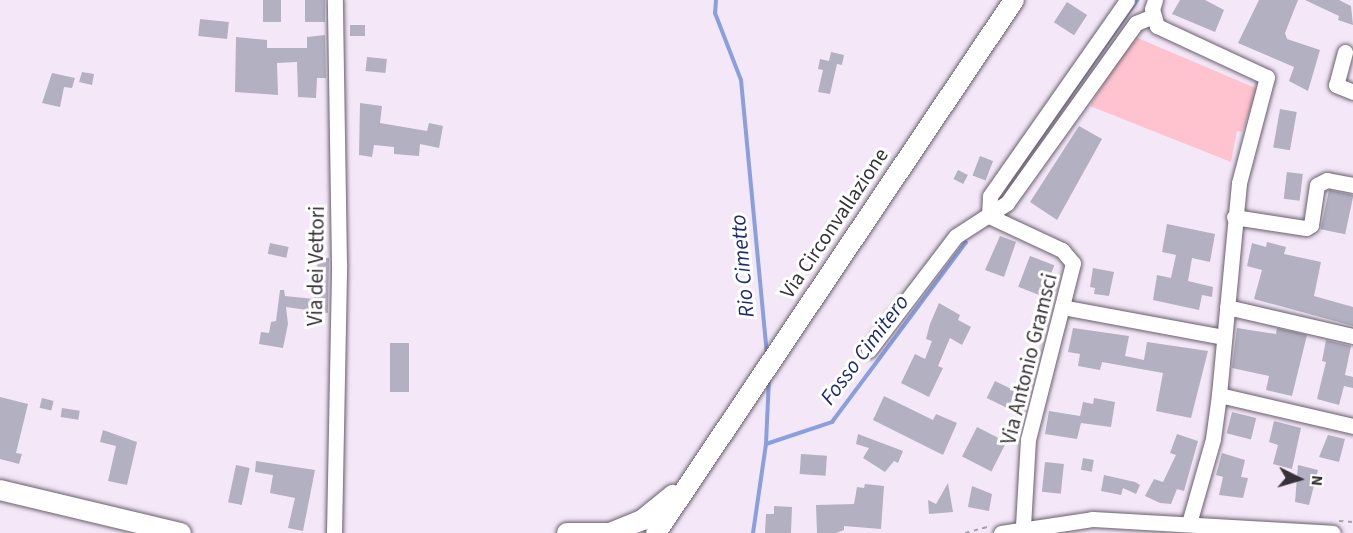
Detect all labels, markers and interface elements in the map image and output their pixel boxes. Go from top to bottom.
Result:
street label: Via Circonvallazione [774,143,894,303]
street label: Via dei Vettori [302,206,330,326]
water label: Rio Cimetto [725,213,761,319]
street label: Via Antonio Gramsci [996,271,1062,447]
water label: Fosso Cimitero [815,290,915,410]
north arrow [1269,449,1329,509]
text: N [1306,474,1328,487]

